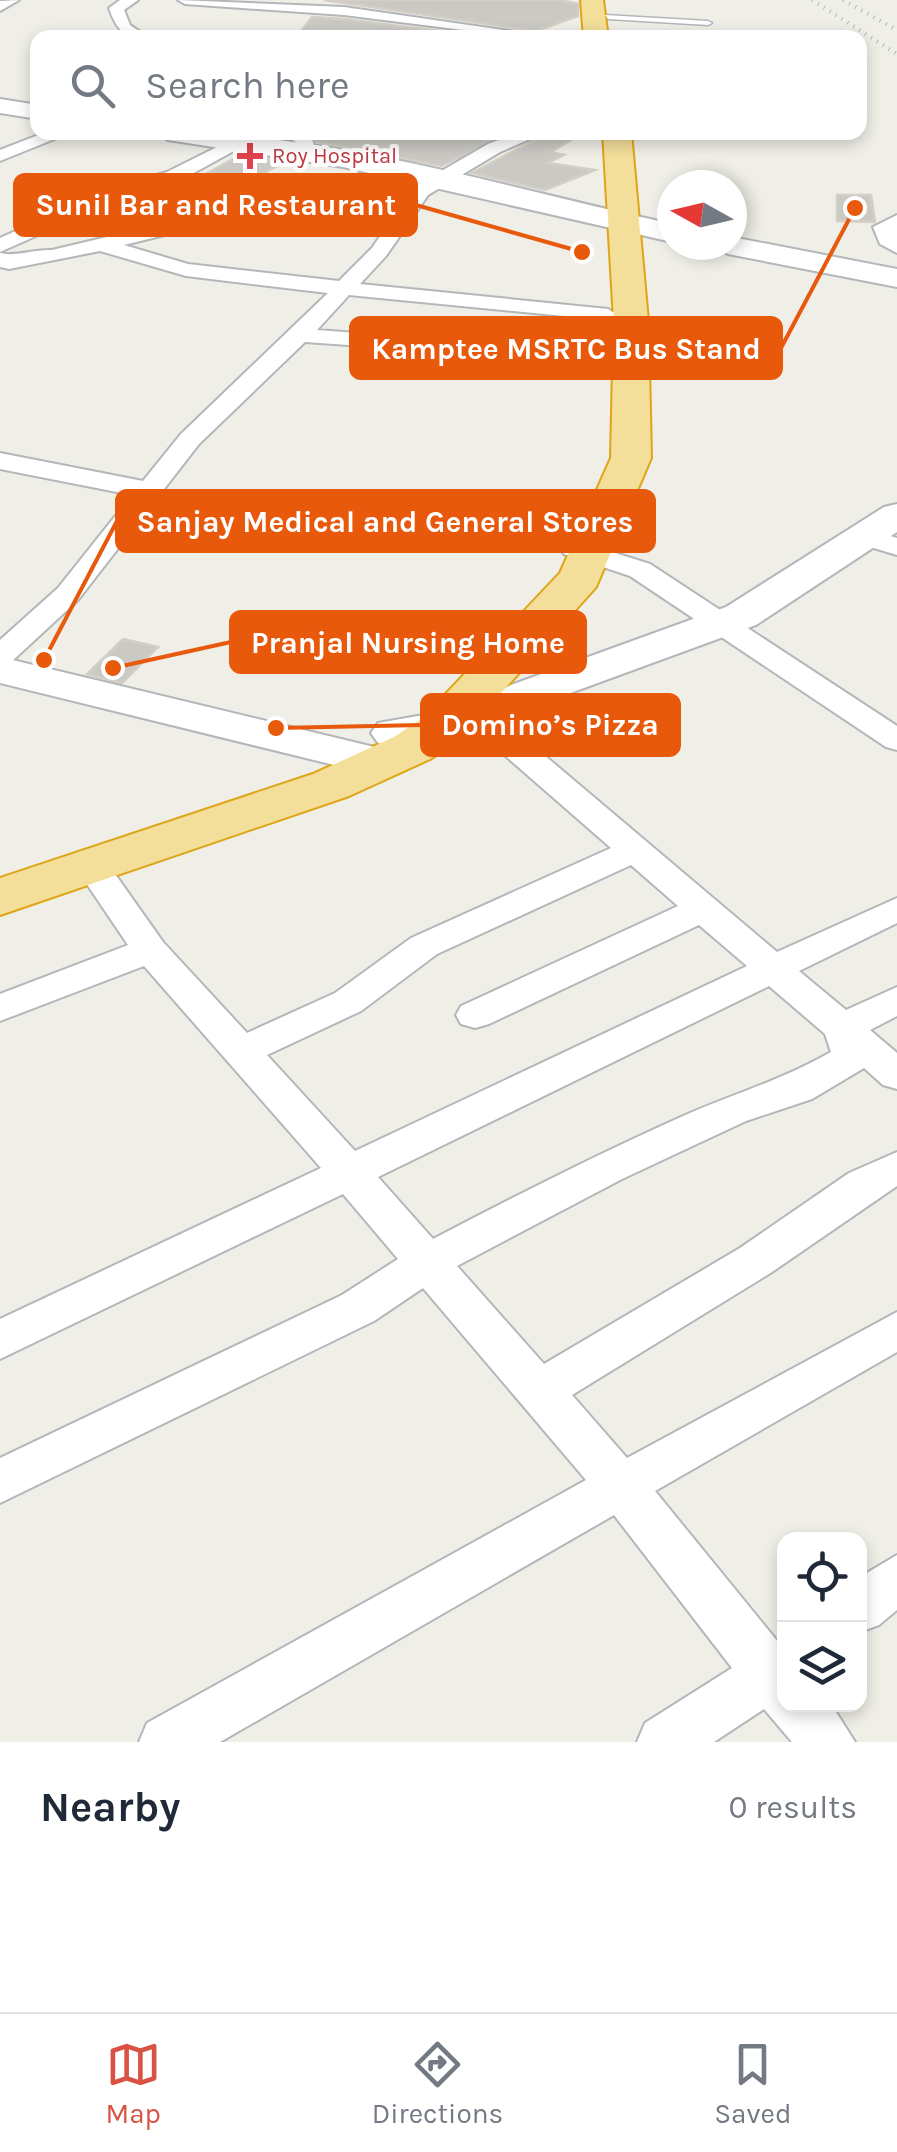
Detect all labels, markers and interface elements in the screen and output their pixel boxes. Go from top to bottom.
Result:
search box [30,30,867,140]
icon: search [65,58,120,113]
text: Search here [145,63,349,108]
marker: Roy Hospital [237,143,263,169]
place label: Roy Hospital [272,143,397,169]
north arrow [657,170,747,260]
callout: Sunil Bar and Restaurant [15,175,416,235]
text: Sunil Bar and Restaurant [36,187,397,223]
callout: Kamptee MSRTC Bus Stand [351,318,781,378]
text: Kamptee MSRTC Bus Stand [371,331,761,367]
callout: Sanjay Medical and General Stores [117,491,654,551]
text: Sanjay Medical and General Stores [137,504,633,540]
callout: Pranjal Nursing Home [231,612,585,672]
text: Pranjal Nursing Home [251,625,565,661]
callout: Domino’s Pizza [422,695,679,755]
text: Domino’s Pizza [441,707,659,743]
map controls [777,1532,867,1712]
button: locate [777,1532,867,1622]
button: layers [777,1622,867,1712]
text: Nearby [40,1782,180,1832]
text: 0 results [728,1789,857,1826]
tab: Map [105,2037,161,2130]
tab: Directions [372,2037,503,2130]
tab: Saved [714,2037,792,2130]

